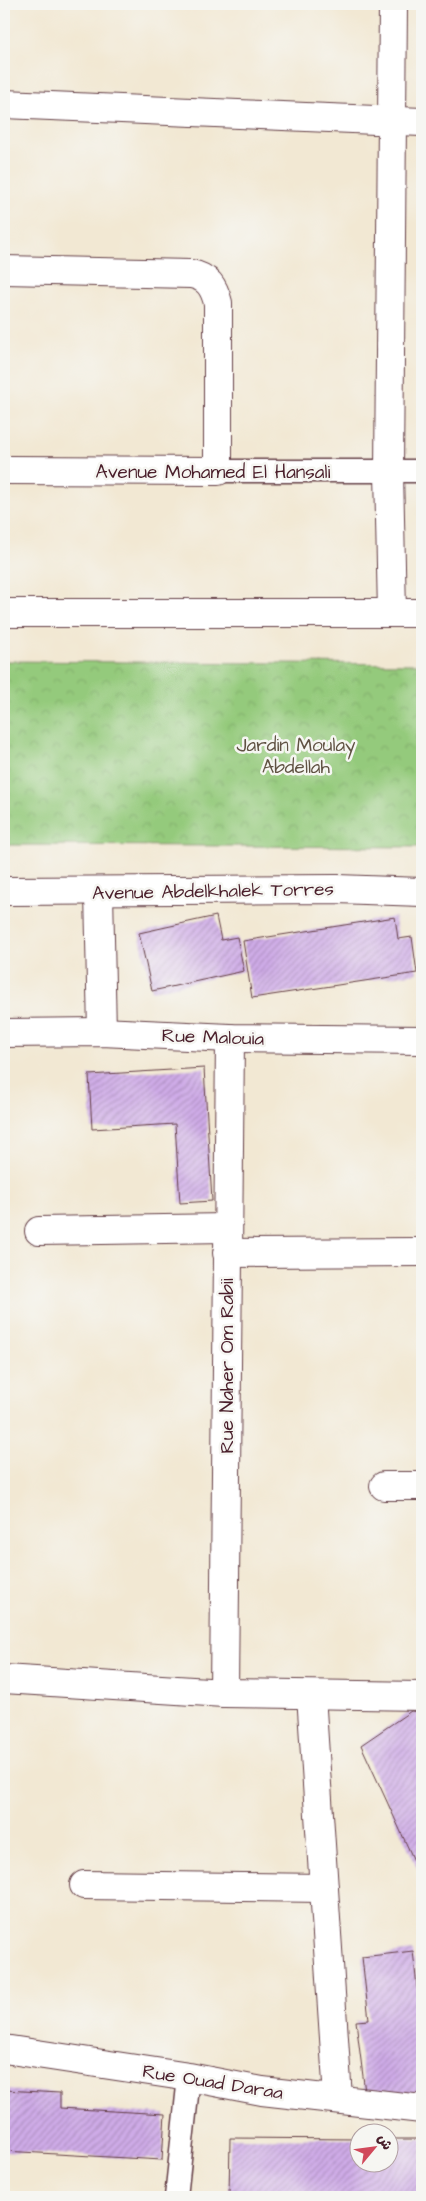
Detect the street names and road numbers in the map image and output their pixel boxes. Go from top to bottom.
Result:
street label: Avenue Mohamed El Hansali [96,459,331,486]
street label: Avenue Abdelkhalek Torres [92,876,334,907]
street label: Rue Malouia [161,1022,265,1053]
street label: Rue Naher Om Rabii [214,1278,241,1454]
street label: Rue Ouad Daraa [140,2058,285,2107]

